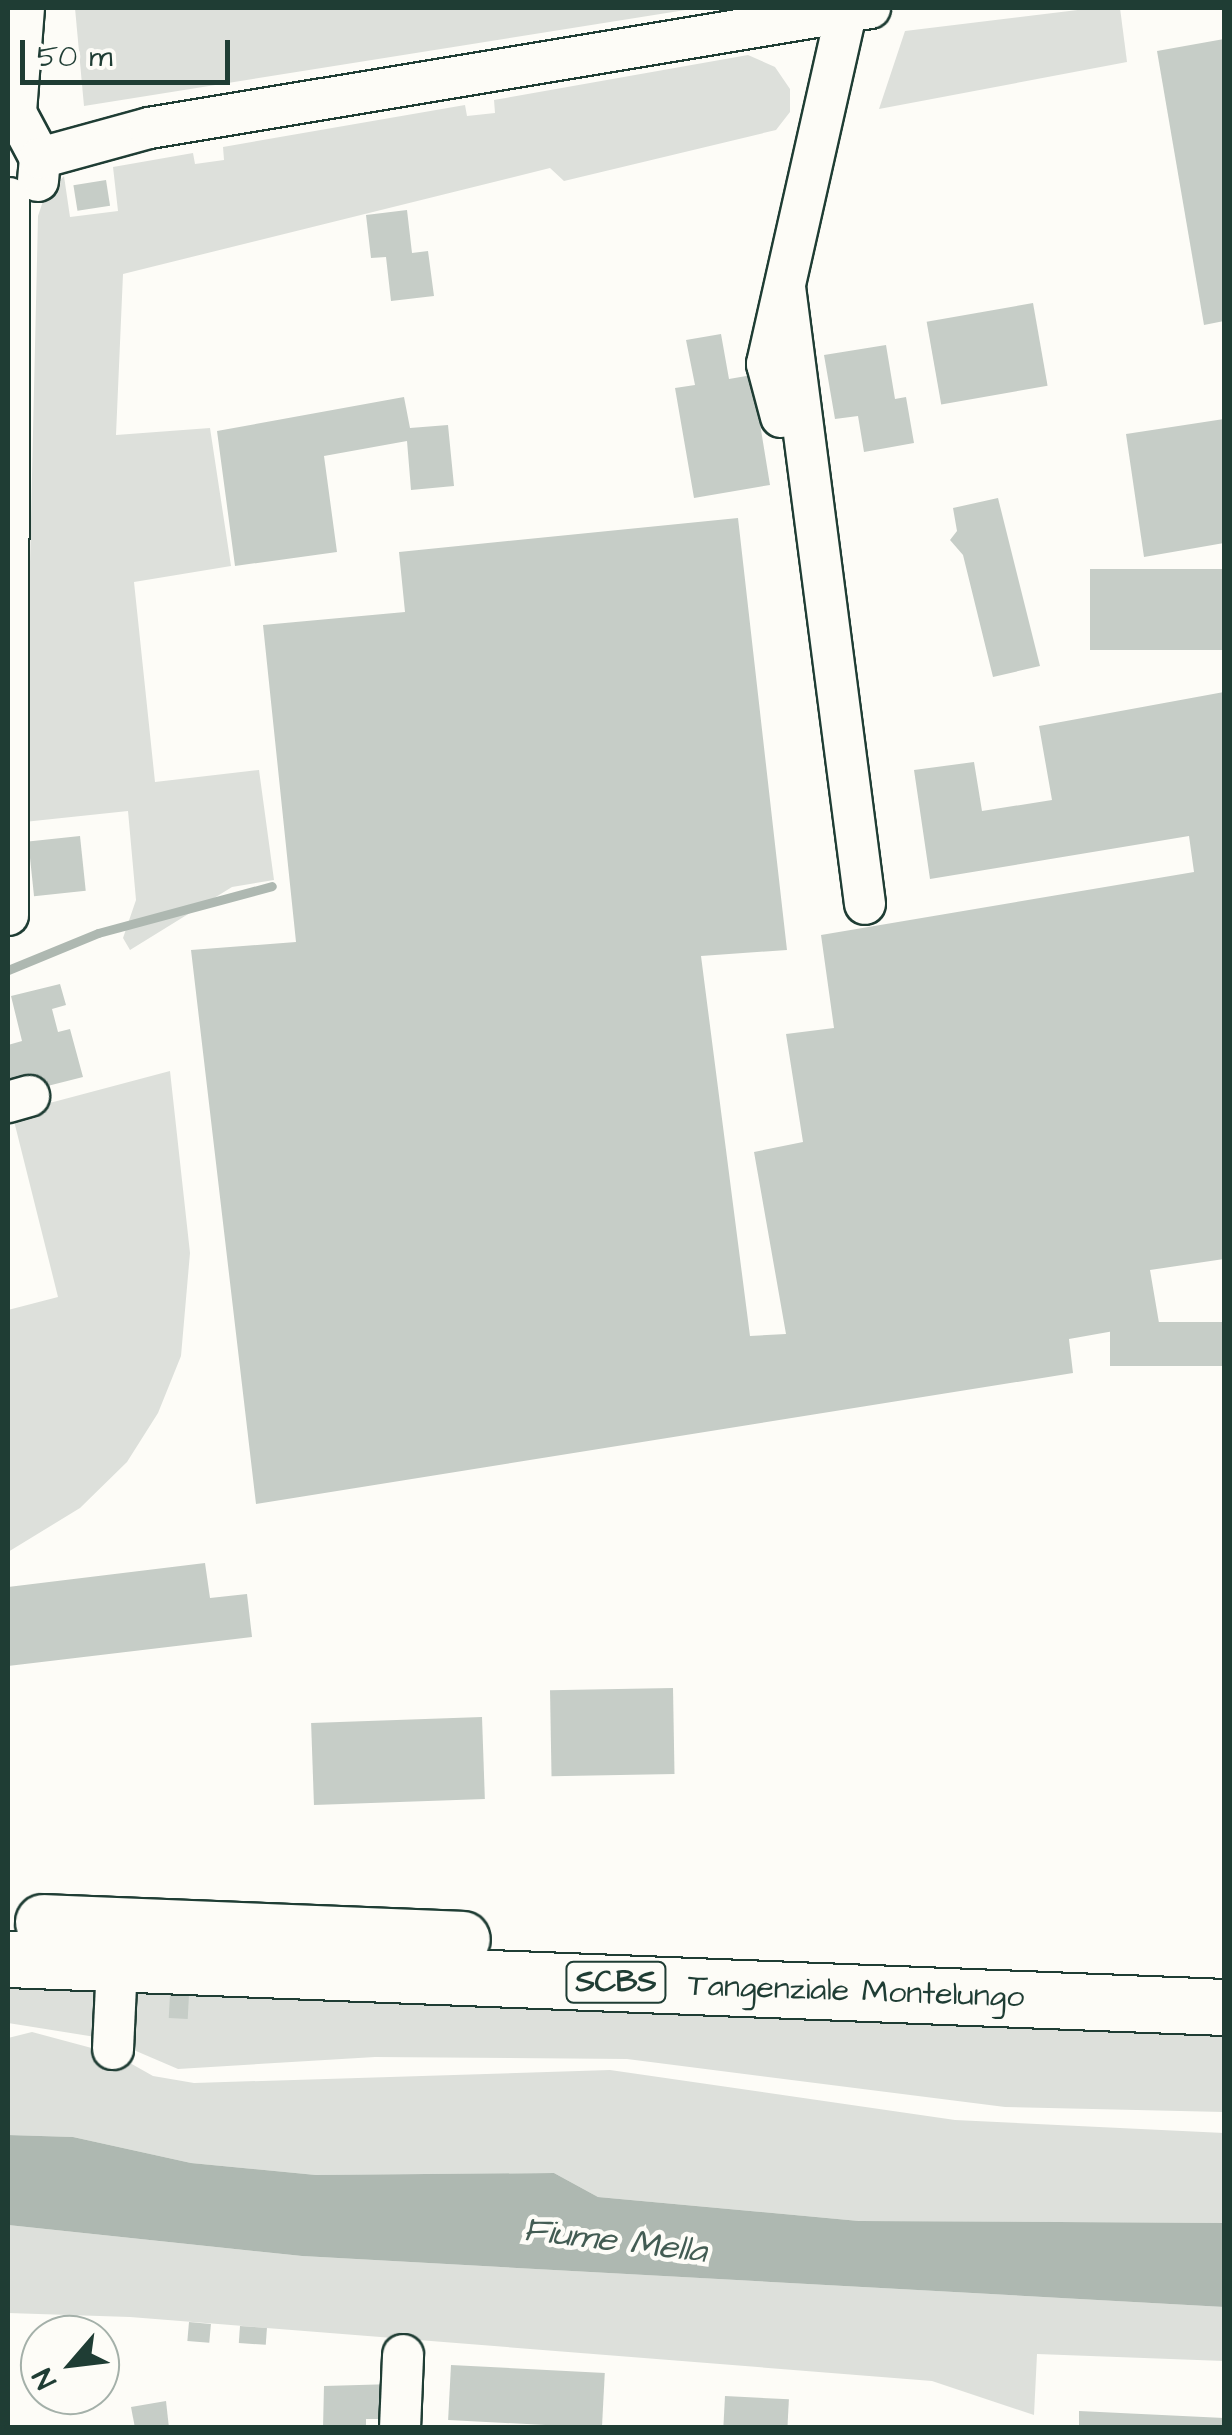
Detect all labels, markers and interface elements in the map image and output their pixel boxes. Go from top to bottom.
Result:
scale bar [25,20,235,82]
text: 50 m [37,36,113,78]
road number: SCBS [564,1957,668,2007]
street label: Tangenziale Montelungo [687,1967,1025,2017]
water label: Fiume Mella [521,2209,709,2273]
north arrow [20,2315,120,2415]
text: N [23,2361,66,2395]

